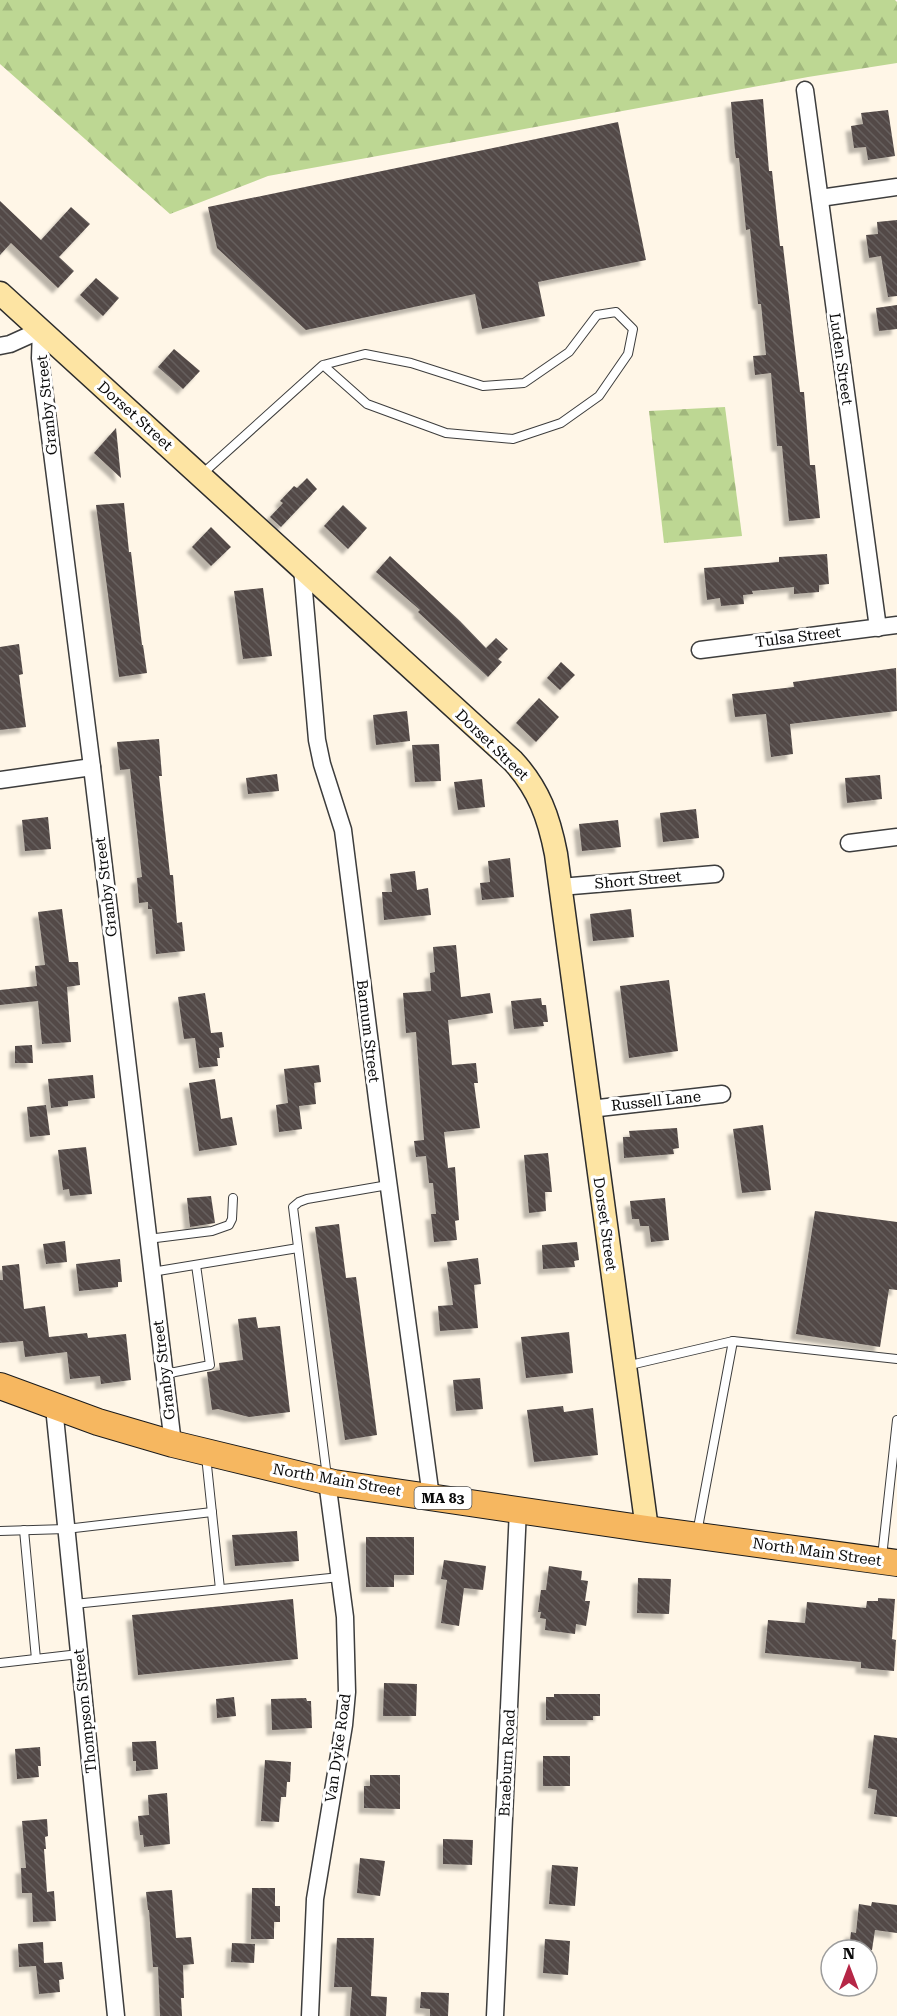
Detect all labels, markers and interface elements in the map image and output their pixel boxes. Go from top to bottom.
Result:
street label: Luden Street [826,312,856,407]
street label: Granby Street [33,354,61,456]
street label: Dorset Street [94,378,177,455]
street label: Tulsa Street [754,623,842,651]
street label: Dorset Street [452,706,533,785]
street label: Granby Street [91,836,121,938]
street label: Short Street [594,867,683,893]
street label: Barnum Street [353,978,383,1084]
street label: Russell Lane [610,1087,702,1115]
street label: Dorset Street [589,1176,621,1273]
street label: Granby Street [149,1319,179,1421]
street label: North Main Street [271,1460,403,1500]
road number: MA 83 [414,1487,472,1509]
street label: North Main Street [751,1534,883,1570]
street label: Thompson Street [69,1647,100,1774]
street label: Van Dyke Road [321,1692,355,1804]
street label: Braeburn Road [495,1708,519,1817]
north arrow [819,1938,879,1998]
text: N [843,1944,855,1963]

